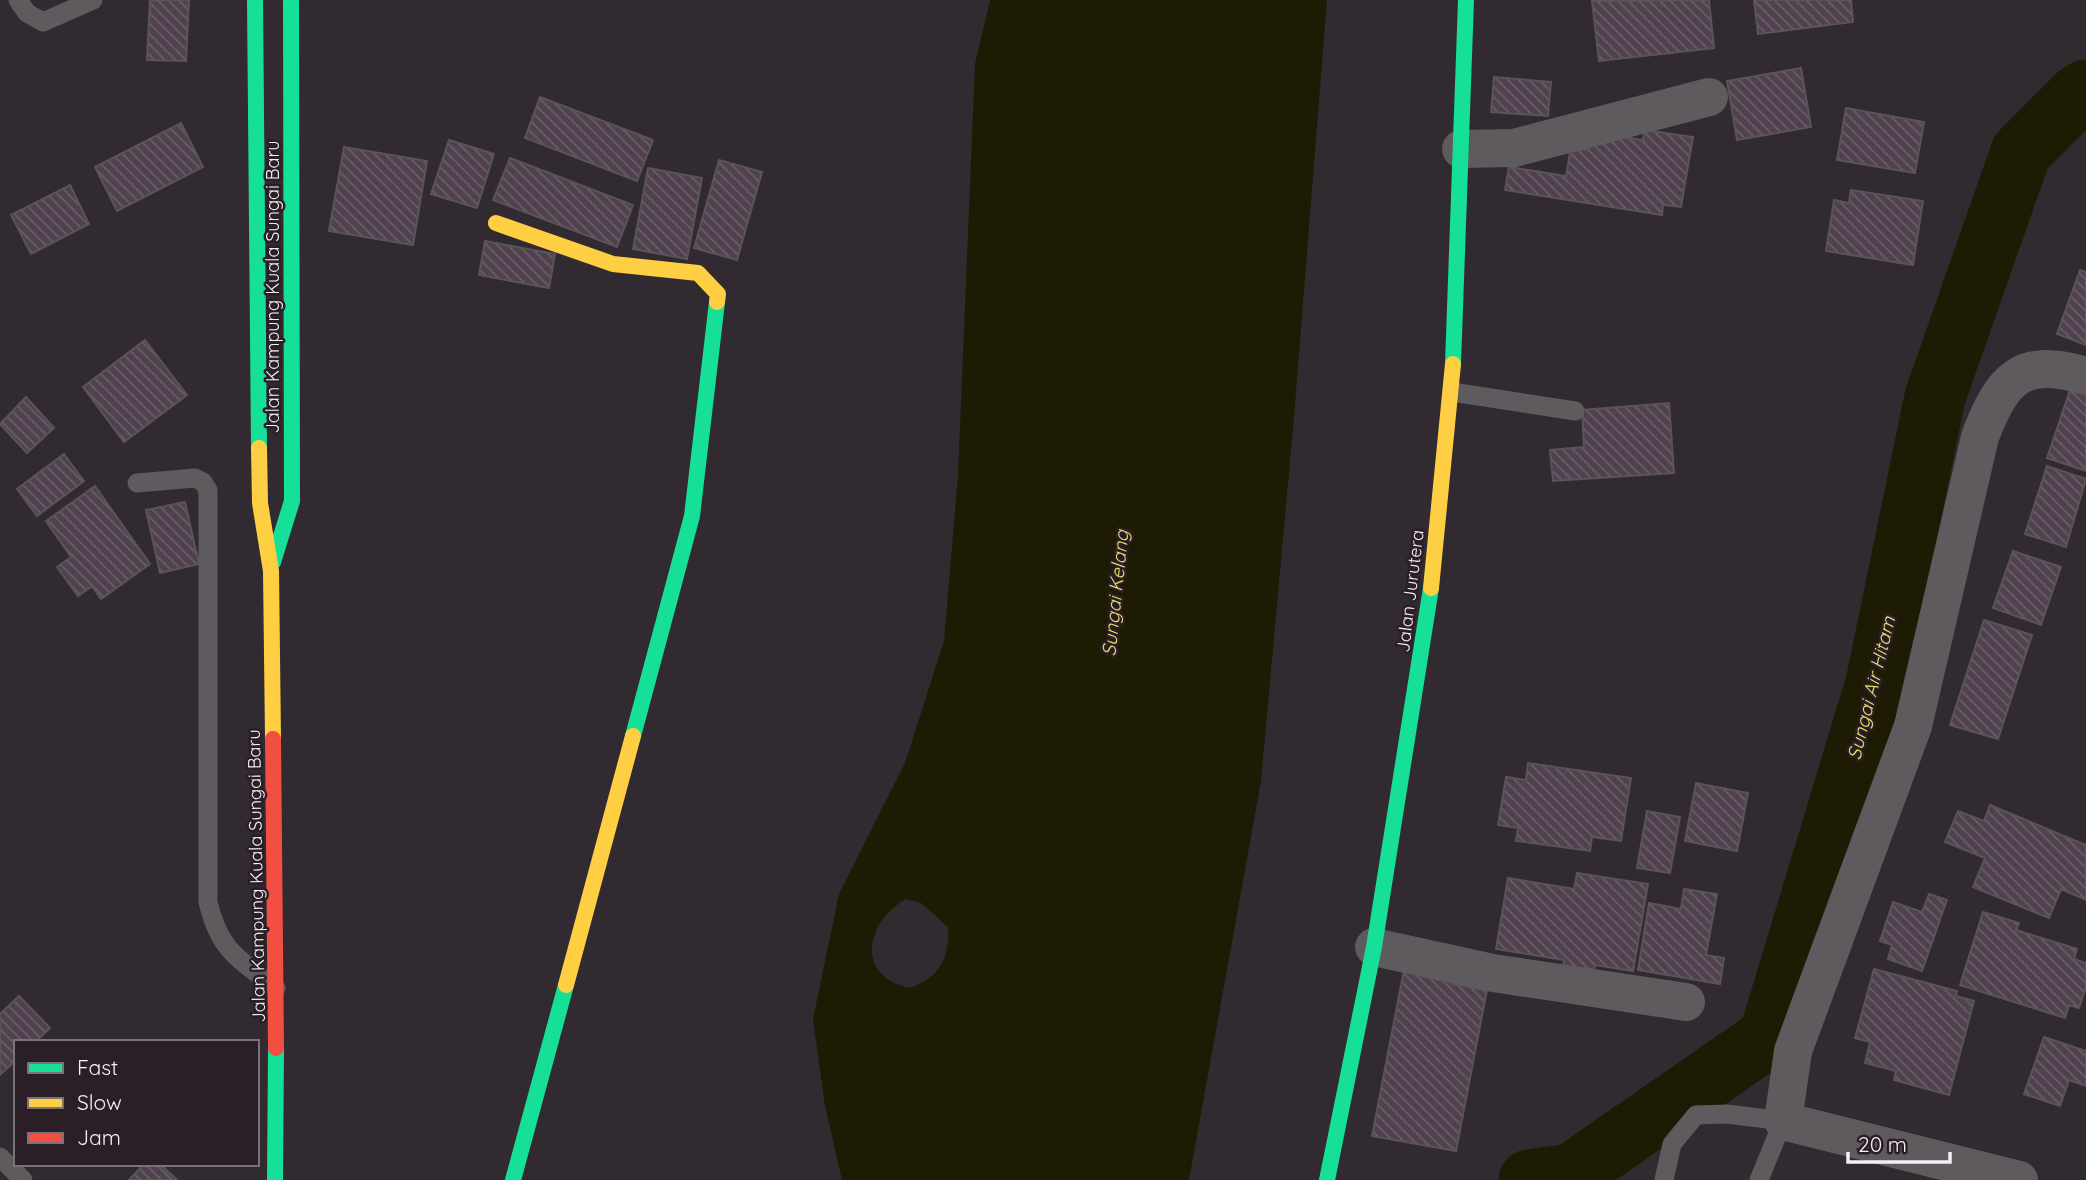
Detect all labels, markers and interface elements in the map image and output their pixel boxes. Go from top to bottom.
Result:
street label: Jalan Kampung Kuala Sungai Baru [261,140,284,434]
water label: Sungai Kelang [1096,528,1134,657]
street label: Jalan Jurutera [1391,529,1429,653]
water label: Sungai Air Hitam [1842,613,1901,762]
street label: Jalan Kampung Kuala Sungai Baru [242,729,270,1023]
legend [14,1040,259,1166]
text: Fast [77,1054,118,1080]
text: Slow [77,1089,122,1115]
scale bar [1848,1120,1950,1164]
text: Jam [77,1124,121,1150]
text: 20 m [1858,1131,1907,1157]

